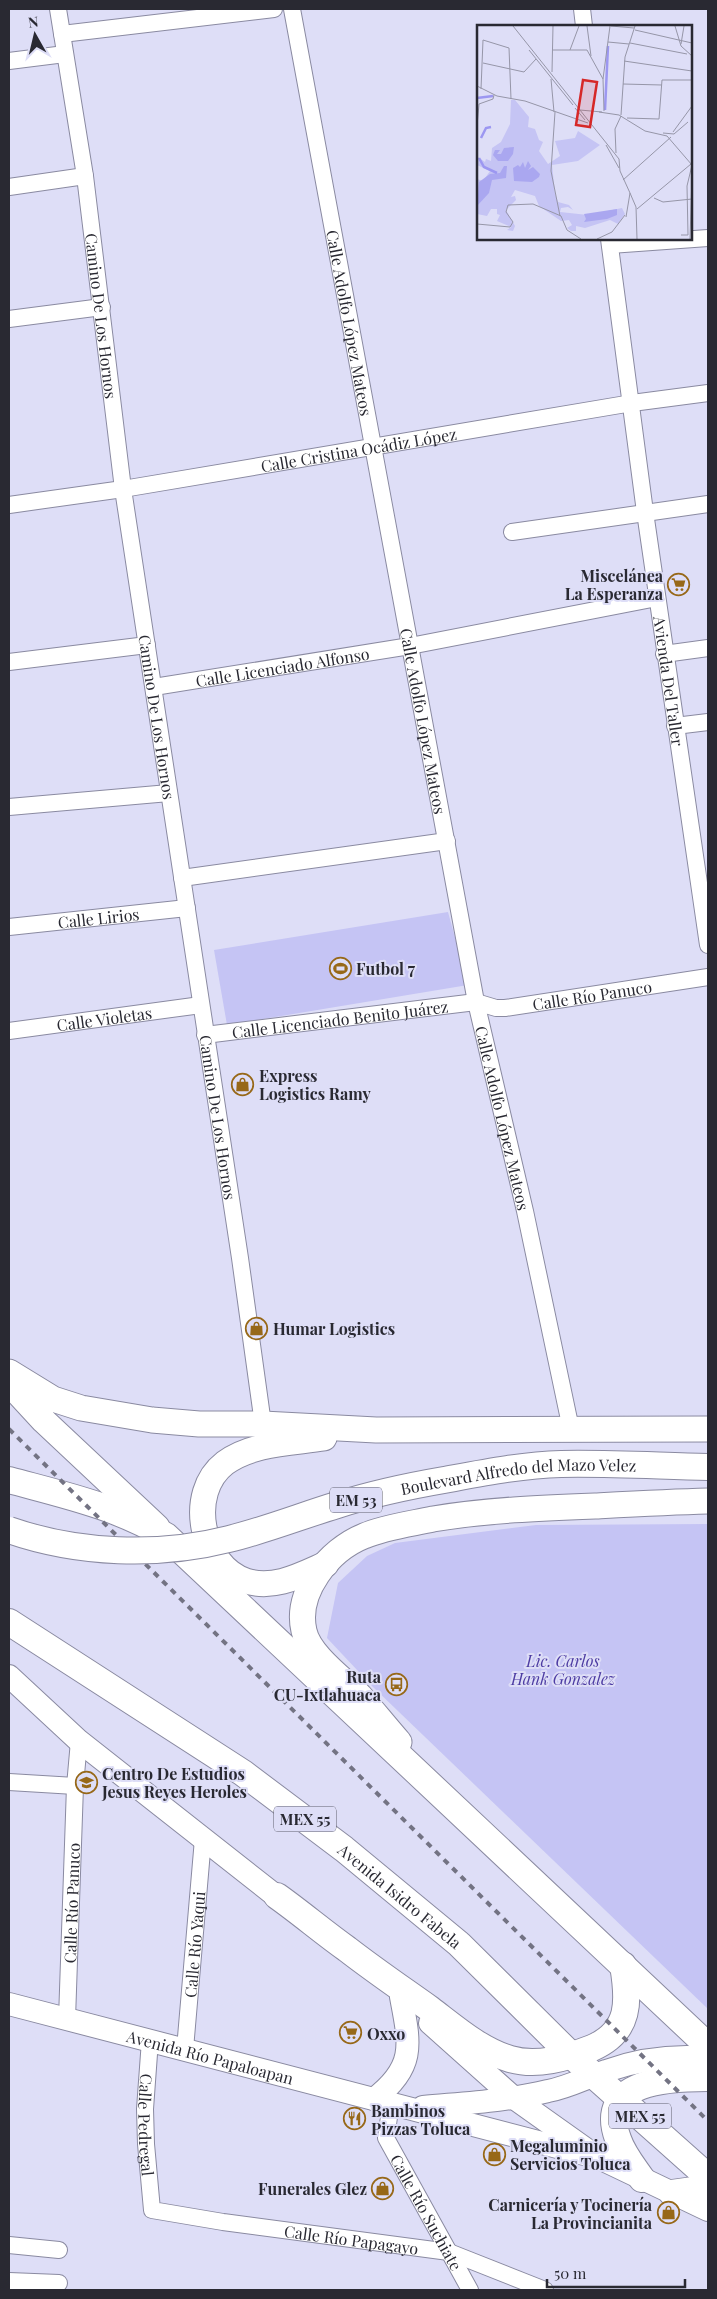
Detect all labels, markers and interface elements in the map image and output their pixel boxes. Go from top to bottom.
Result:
north arrow [10,10,60,60]
text: N [27,12,39,32]
inset map [477,25,692,240]
street label: Calle Adolfo López Mateos [323,228,378,417]
street label: Camino De Los Hornos [82,232,122,400]
street label: Calle Cristina Ocádiz López [259,422,458,476]
place label: Miscelánea La Esperanza [565,565,664,604]
supermarket icon: Miscelánea La Esperanza [667,572,691,596]
street label: Avienda Del Taller [650,613,689,747]
street label: Calle Adolfo López Mateos [396,626,451,816]
street label: Camino De Los Hornos [135,633,181,801]
street label: Calle Licenciado Alfonso [194,642,371,691]
street label: Calle Lirios [57,903,140,932]
sports icon: Futbol 7 [328,956,352,980]
place label: Futbol 7 [356,958,416,979]
street label: Calle Río Panuco [531,975,653,1014]
street label: Calle Licenciado Benito Juárez [231,995,450,1042]
street label: Calle Violetas [55,1001,153,1035]
street label: Calle Adolfo López Mateos [471,1024,535,1212]
street label: Camino De Los Hornos [196,1033,241,1201]
place label: Express Logistics Ramy [259,1065,371,1104]
shop icon: Express Logistics Ramy [231,1072,255,1096]
shop icon: Humar Logistics [245,1316,269,1340]
place label: Humar Logistics [273,1318,395,1339]
street label: Boulevard Alfredo del Mazo Velez [398,1453,637,1499]
road number: EM 53 [330,1488,382,1512]
park label: Lic. Carlos Hank Gonzalez [510,1650,616,1689]
place label: Ruta CU-Ixtlahuaca [274,1666,382,1705]
bus stop icon: Ruta CU-Ixtlahuaca [385,1673,409,1697]
place label: Centro De Estudios Jesus Reyes Heroles [101,1763,247,1802]
school or university icon: Centro De Estudios Jesus Reyes Heroles [74,1770,98,1794]
road number: MEX 55 [274,1806,336,1832]
street label: Avenida Isidro Fabela [334,1838,466,1953]
street label: Calle Río Panuco [58,1842,84,1964]
street label: Calle Río Yaqui [179,1890,209,1998]
supermarket icon: Oxxo [339,2021,363,2045]
place label: Oxxo [367,2023,405,2044]
street label: Avenida Río Papaloapan [124,2024,296,2088]
street label: Calle Pedregal [134,2073,159,2177]
place label: Bambinos Pizzas Toluca [371,2100,471,2139]
road number: MEX 55 [609,2104,671,2128]
restaurant icon: Bambinos Pizzas Toluca [343,2107,367,2131]
place label: Megaluminio Servicios Toluca [510,2135,631,2174]
shop icon: Megaluminio Servicios Toluca [482,2142,506,2166]
street label: Calle Río Suchiate [386,2150,467,2274]
shop icon: Funerales Glez [371,2176,395,2200]
place label: Funerales Glez [258,2178,367,2199]
place label: Carnicería y Tocinería La Provincianita [488,2194,653,2233]
shop icon: Carnicería y Tocinería La Provincianita [656,2201,680,2225]
street label: Calle Río Papagayo [283,2220,420,2258]
scale bar [547,2256,684,2288]
text: 50 m [554,2263,587,2283]

